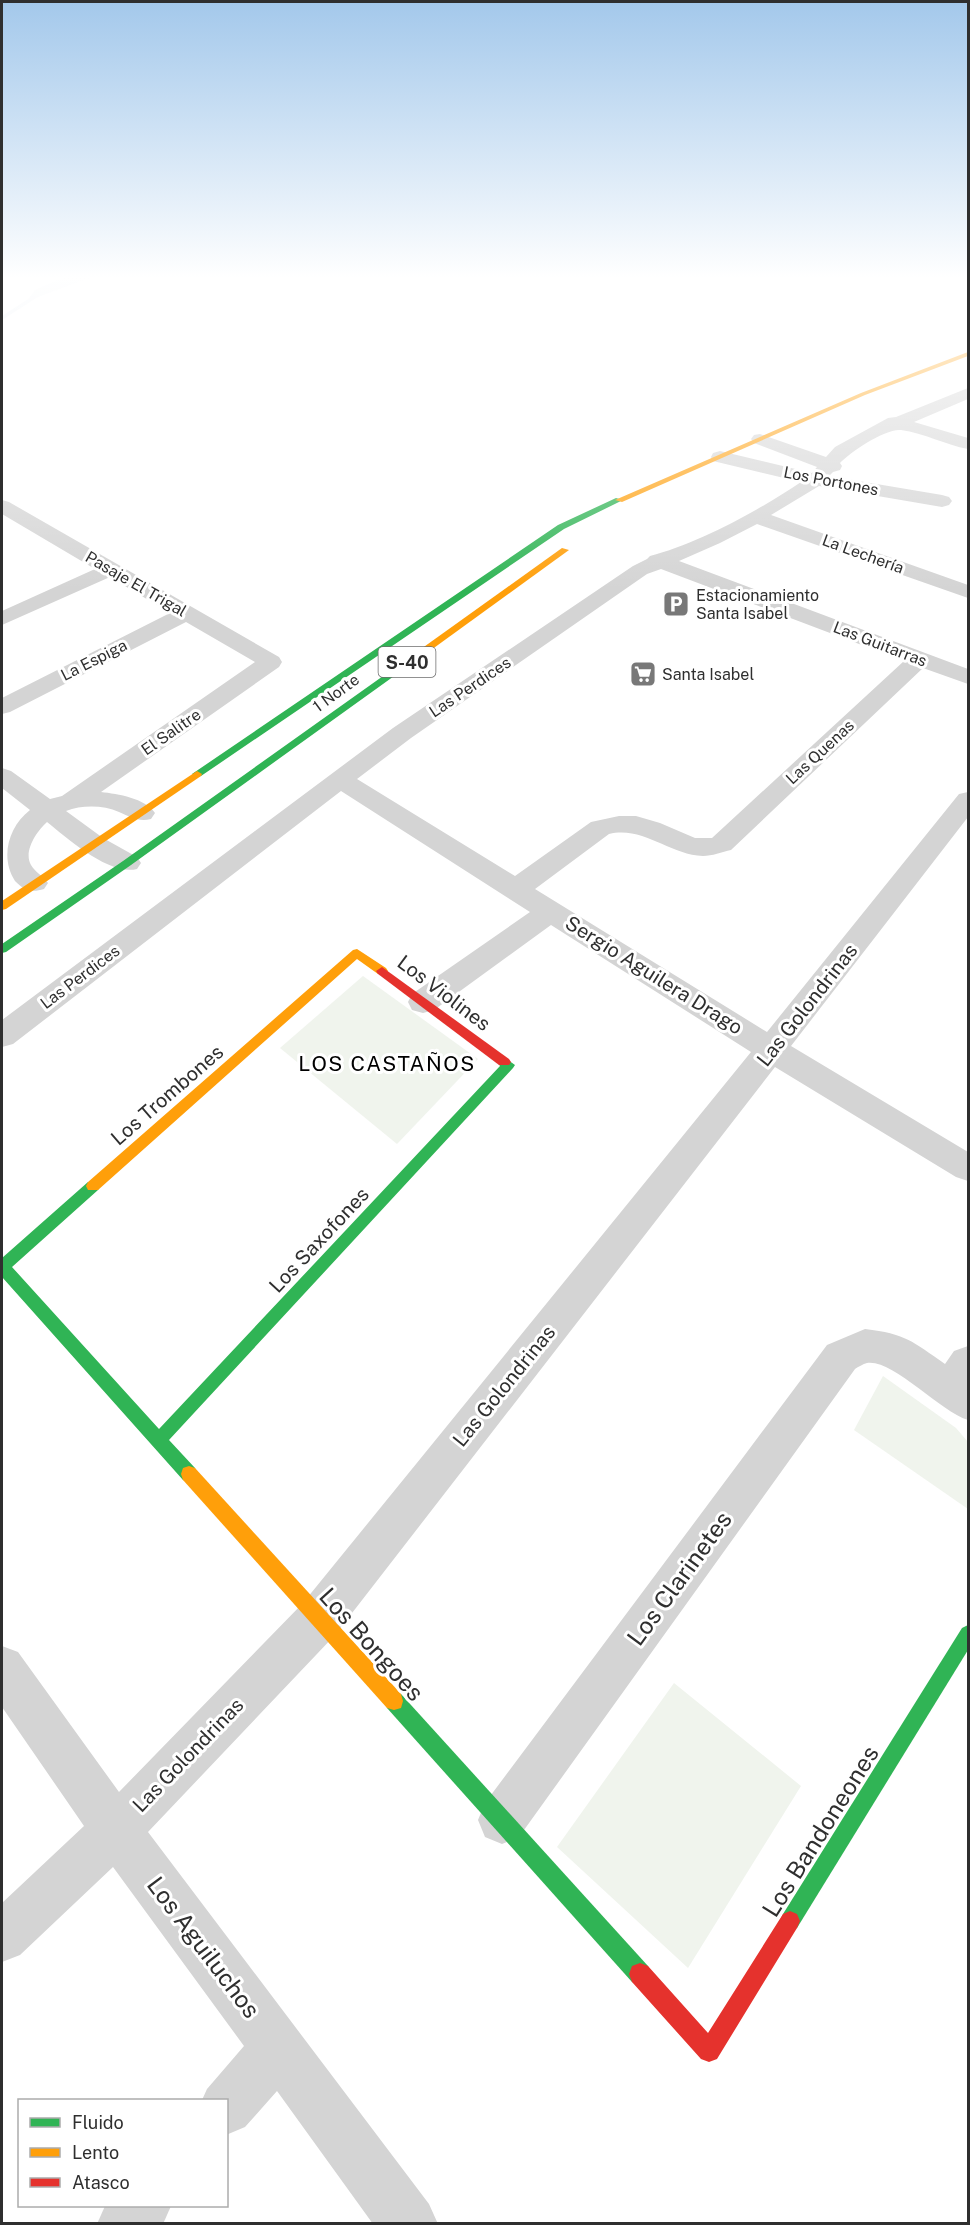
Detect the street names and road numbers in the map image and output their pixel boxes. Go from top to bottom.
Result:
street label: Los Portones [782,462,880,500]
street label: La Lechería [820,530,906,578]
street label: Pasaje El Trigal [82,547,190,621]
street label: Las Guitarras [830,617,930,671]
street label: La Espiga [58,635,130,685]
road number: S-40 [378,647,436,677]
street label: Las Perdices [426,653,514,721]
street label: 1 Norte [309,670,363,716]
street label: El Salitre [138,705,204,759]
street label: Las Quenas [782,716,858,788]
street label: Sergio Aguilera Drago [561,911,747,1039]
street label: Las Golondrinas [752,939,862,1071]
street label: Las Perdices [37,941,123,1013]
street label: Los Violines [393,950,495,1036]
street label: Los Trombones [106,1040,228,1150]
street label: Los Saxofones [264,1182,374,1298]
street label: Las Golondrinas [448,1321,560,1451]
street label: Los Clarinetes [621,1506,737,1650]
street label: Los Bongoes [314,1582,430,1706]
street label: Las Golondrinas [128,1693,248,1817]
street label: Los Bandoneones [756,1740,884,1922]
street label: Los Aguiluchos [142,1871,266,2023]

